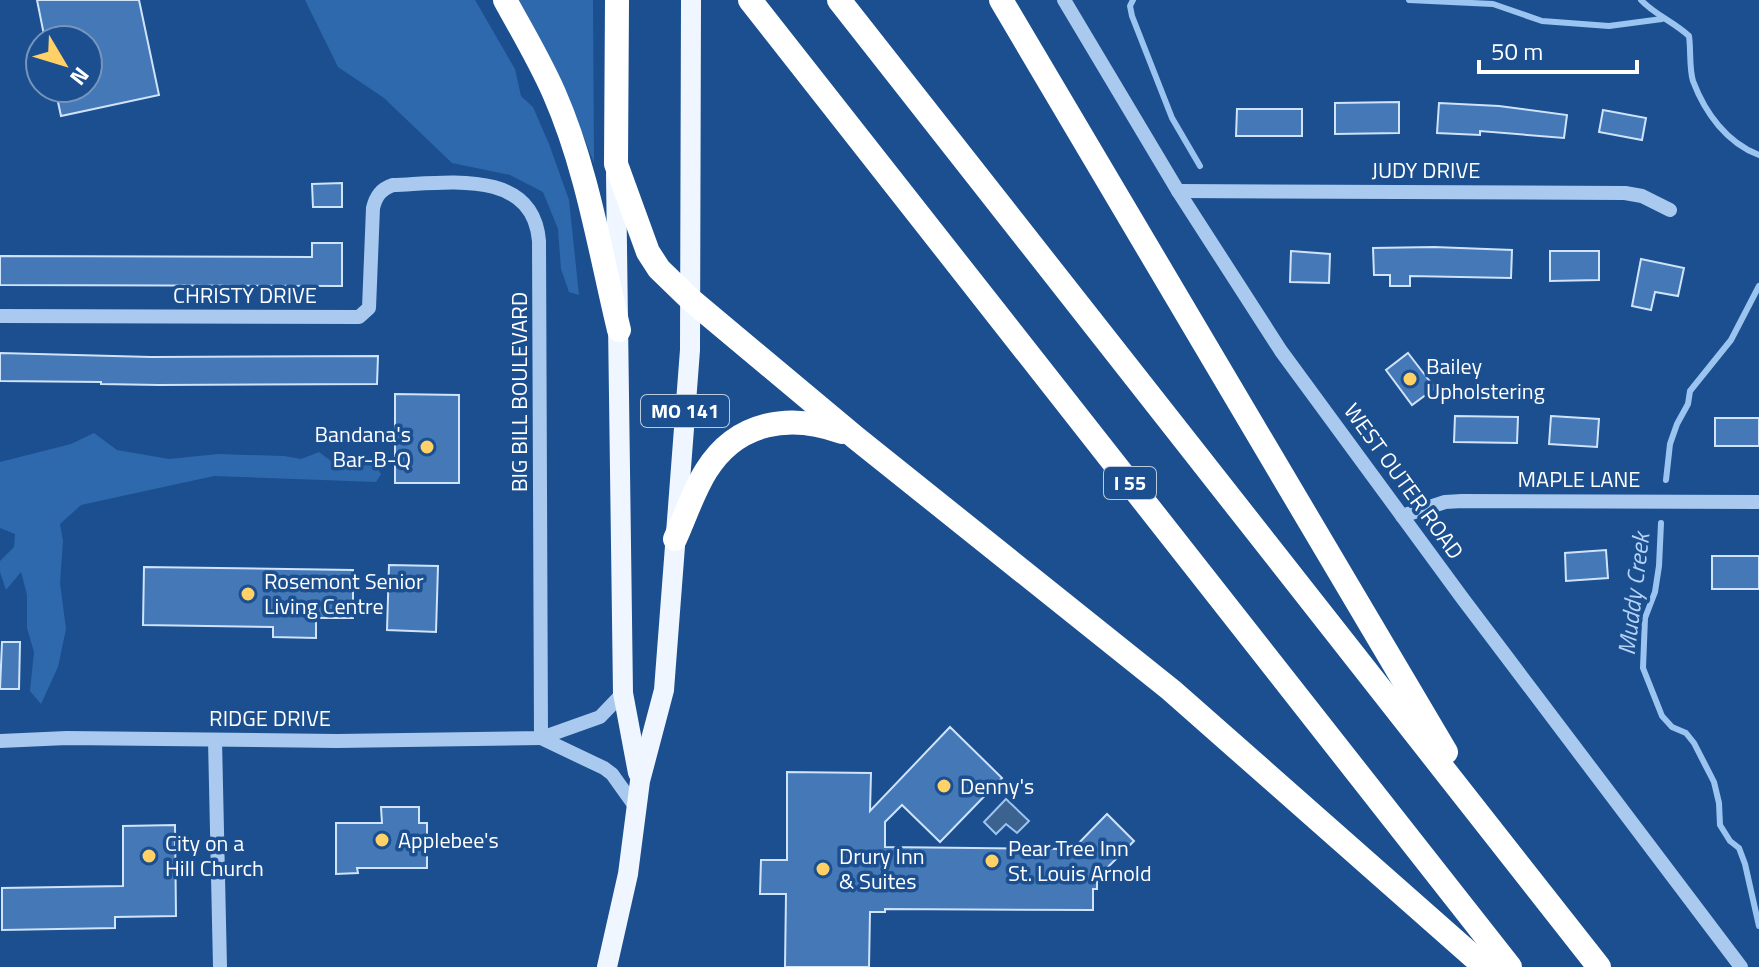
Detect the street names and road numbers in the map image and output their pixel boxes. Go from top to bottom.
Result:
street label: JUDY DRIVE [1372,153,1480,187]
street label: CHRISTY DRIVE [173,278,317,312]
street label: BIG BILL BOULEVARD [502,292,536,492]
road number: MO 141 [641,395,729,427]
street label: WEST OUTER ROAD [1336,396,1472,566]
street label: MAPLE LANE [1518,462,1640,496]
road number: I 55 [1104,467,1156,499]
street label: RIDGE DRIVE [209,701,331,735]

